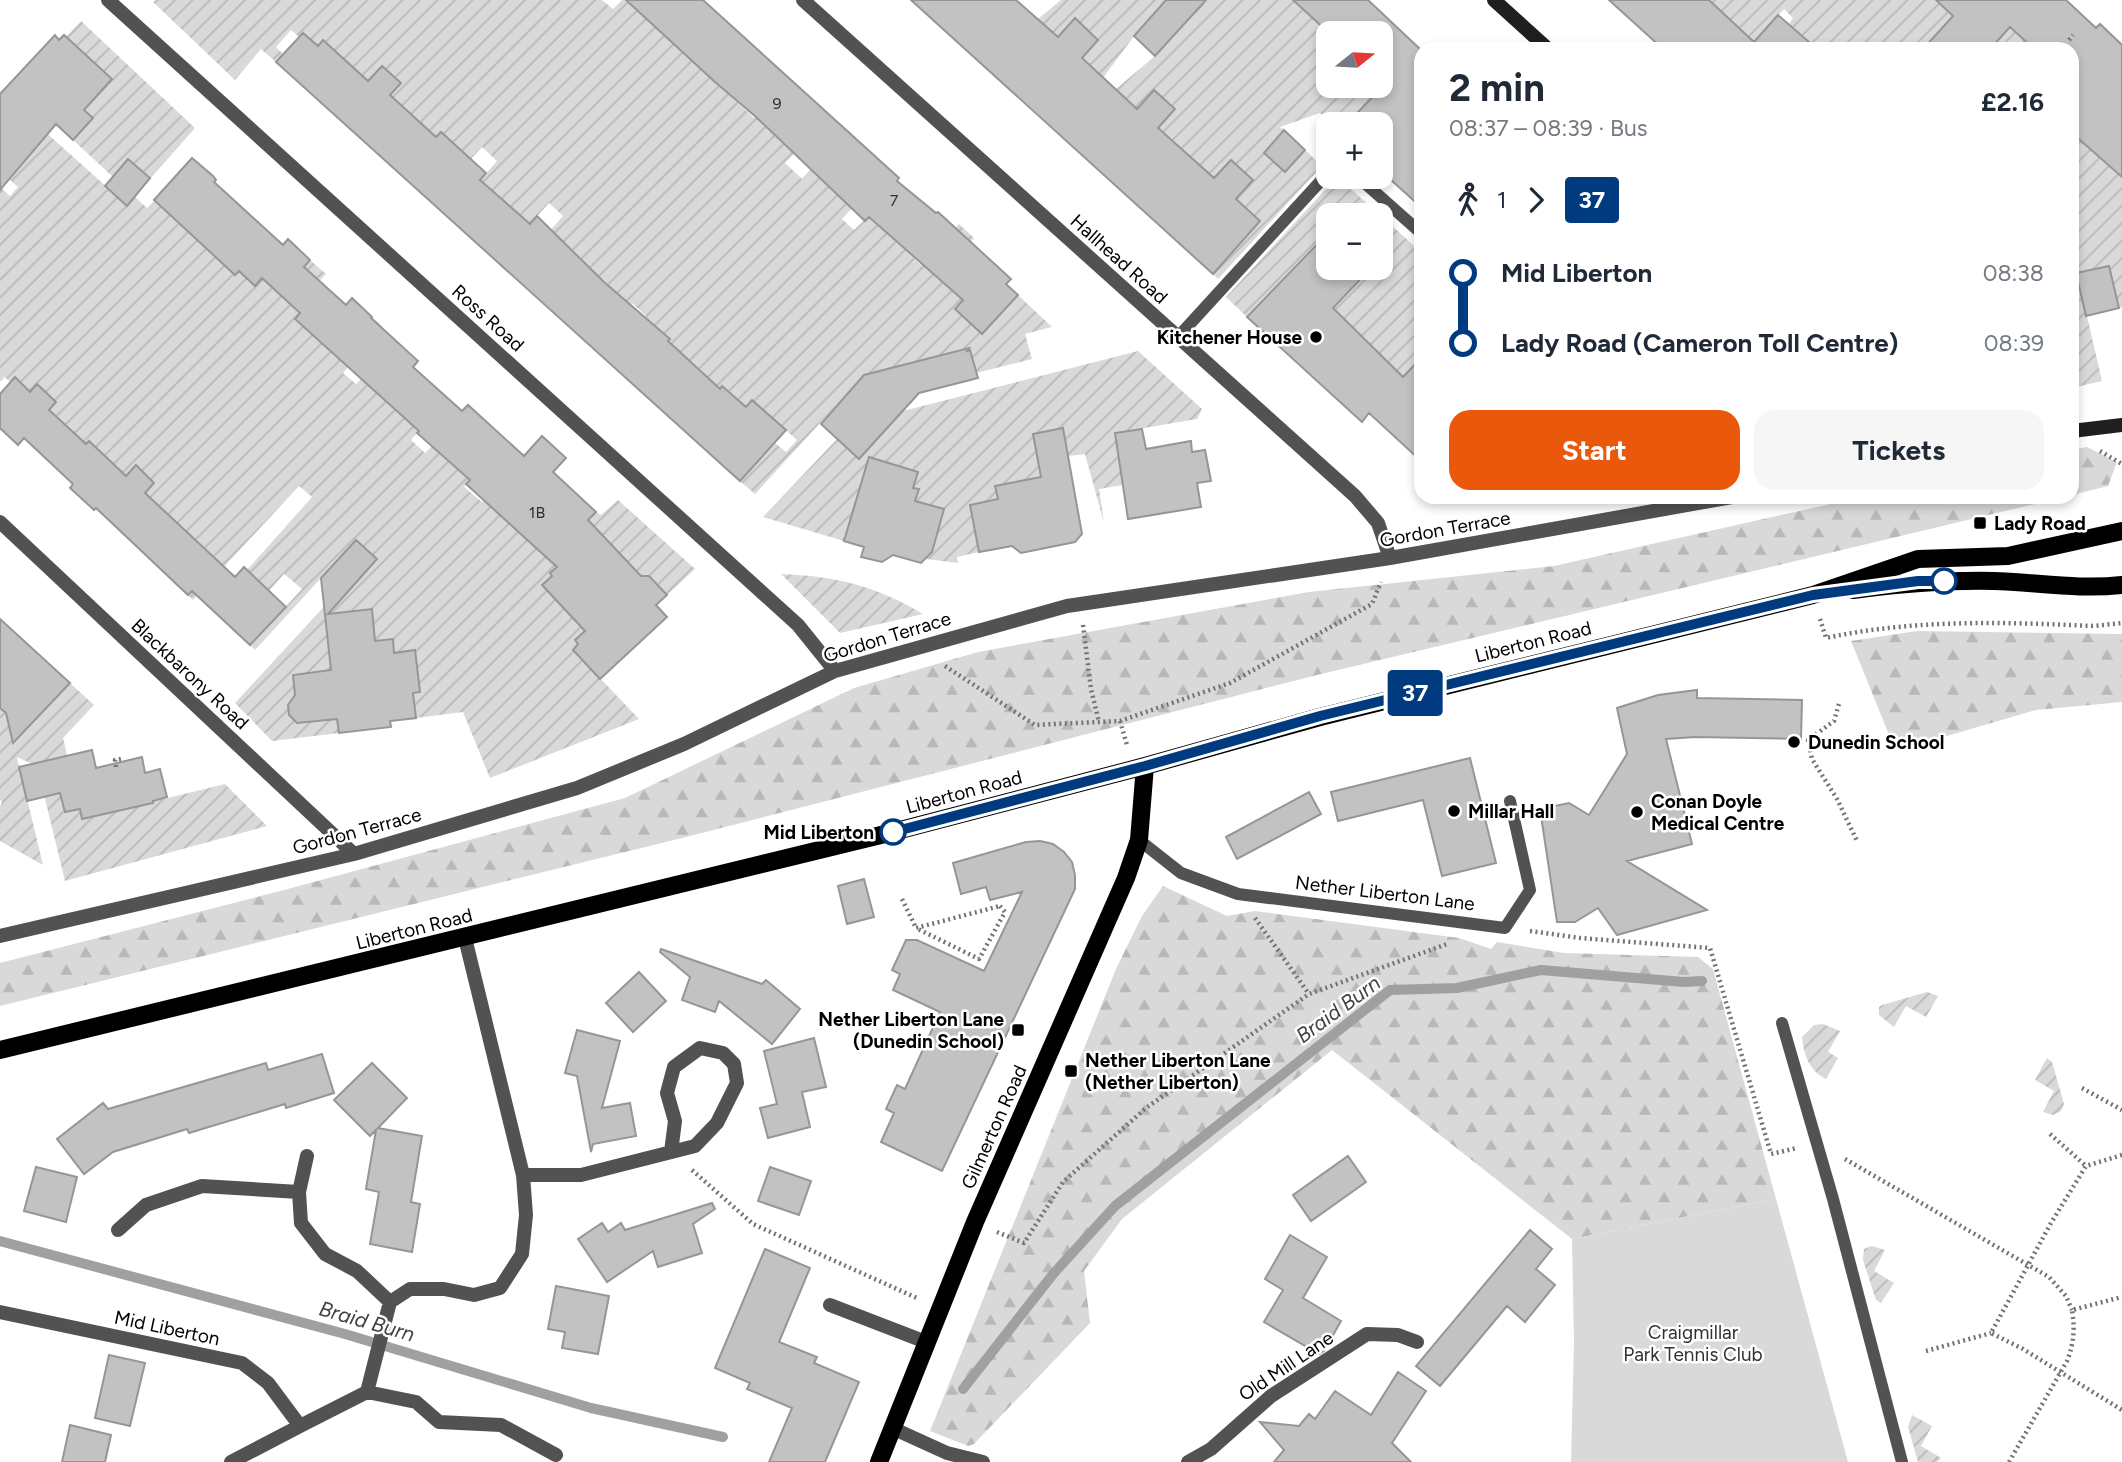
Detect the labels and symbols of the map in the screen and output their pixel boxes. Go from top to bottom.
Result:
north arrow [1316,21,1393,98]
house number: 9 [772,94,782,113]
house number: 7 [890,191,899,210]
street label: Hallhead Road [1066,209,1172,309]
street label: Ross Road [447,280,529,356]
place label: Kitchener House [1157,326,1302,349]
marker: Kitchener House [1308,329,1324,345]
house number: 1B [529,503,545,522]
street label: Gordon Terrace [1378,506,1512,552]
place label: Lady Road [1994,512,2086,535]
marker: Lady Road [1972,515,1988,531]
unlabelled marker [1931,568,1957,594]
street label: Gordon Terrace [820,607,954,667]
street label: Blackbarony Road [127,614,253,734]
street label: Liberton Road [1472,616,1594,668]
line badge: 37 [1384,670,1446,716]
place label: Dunedin School [1808,731,1945,754]
marker: Dunedin School [1786,734,1802,750]
street label: Liberton Road [903,765,1025,819]
place label: Conan Doyle Medical Centre [1651,790,1785,835]
place label: Millar Hall [1468,800,1554,823]
street label: Gordon Terrace [290,803,424,859]
marker: Millar Hall [1446,803,1462,819]
marker: Conan Doyle Medical Centre [1629,804,1645,820]
marker: Mid Liberton [880,819,906,845]
place label: Mid Liberton [763,821,874,844]
street label: Nether Liberton Lane [1294,871,1476,915]
street label: Liberton Road [353,903,475,955]
water label: Braid Burn [1291,970,1385,1048]
place label: Nether Liberton Lane (Dunedin School) [818,1008,1004,1053]
marker: Nether Liberton Lane (Dunedin School) [1010,1022,1026,1038]
place label: Nether Liberton Lane (Nether Liberton) [1085,1049,1271,1094]
street label: Gilmerton Road [956,1061,1032,1193]
marker: Nether Liberton Lane (Nether Liberton) [1063,1063,1079,1079]
water label: Braid Burn [316,1295,418,1347]
street label: Mid Liberton [112,1306,222,1350]
park label: Craigmillar Park Tennis Club [1623,1321,1763,1366]
street label: Old Mill Lane [1234,1326,1338,1406]

